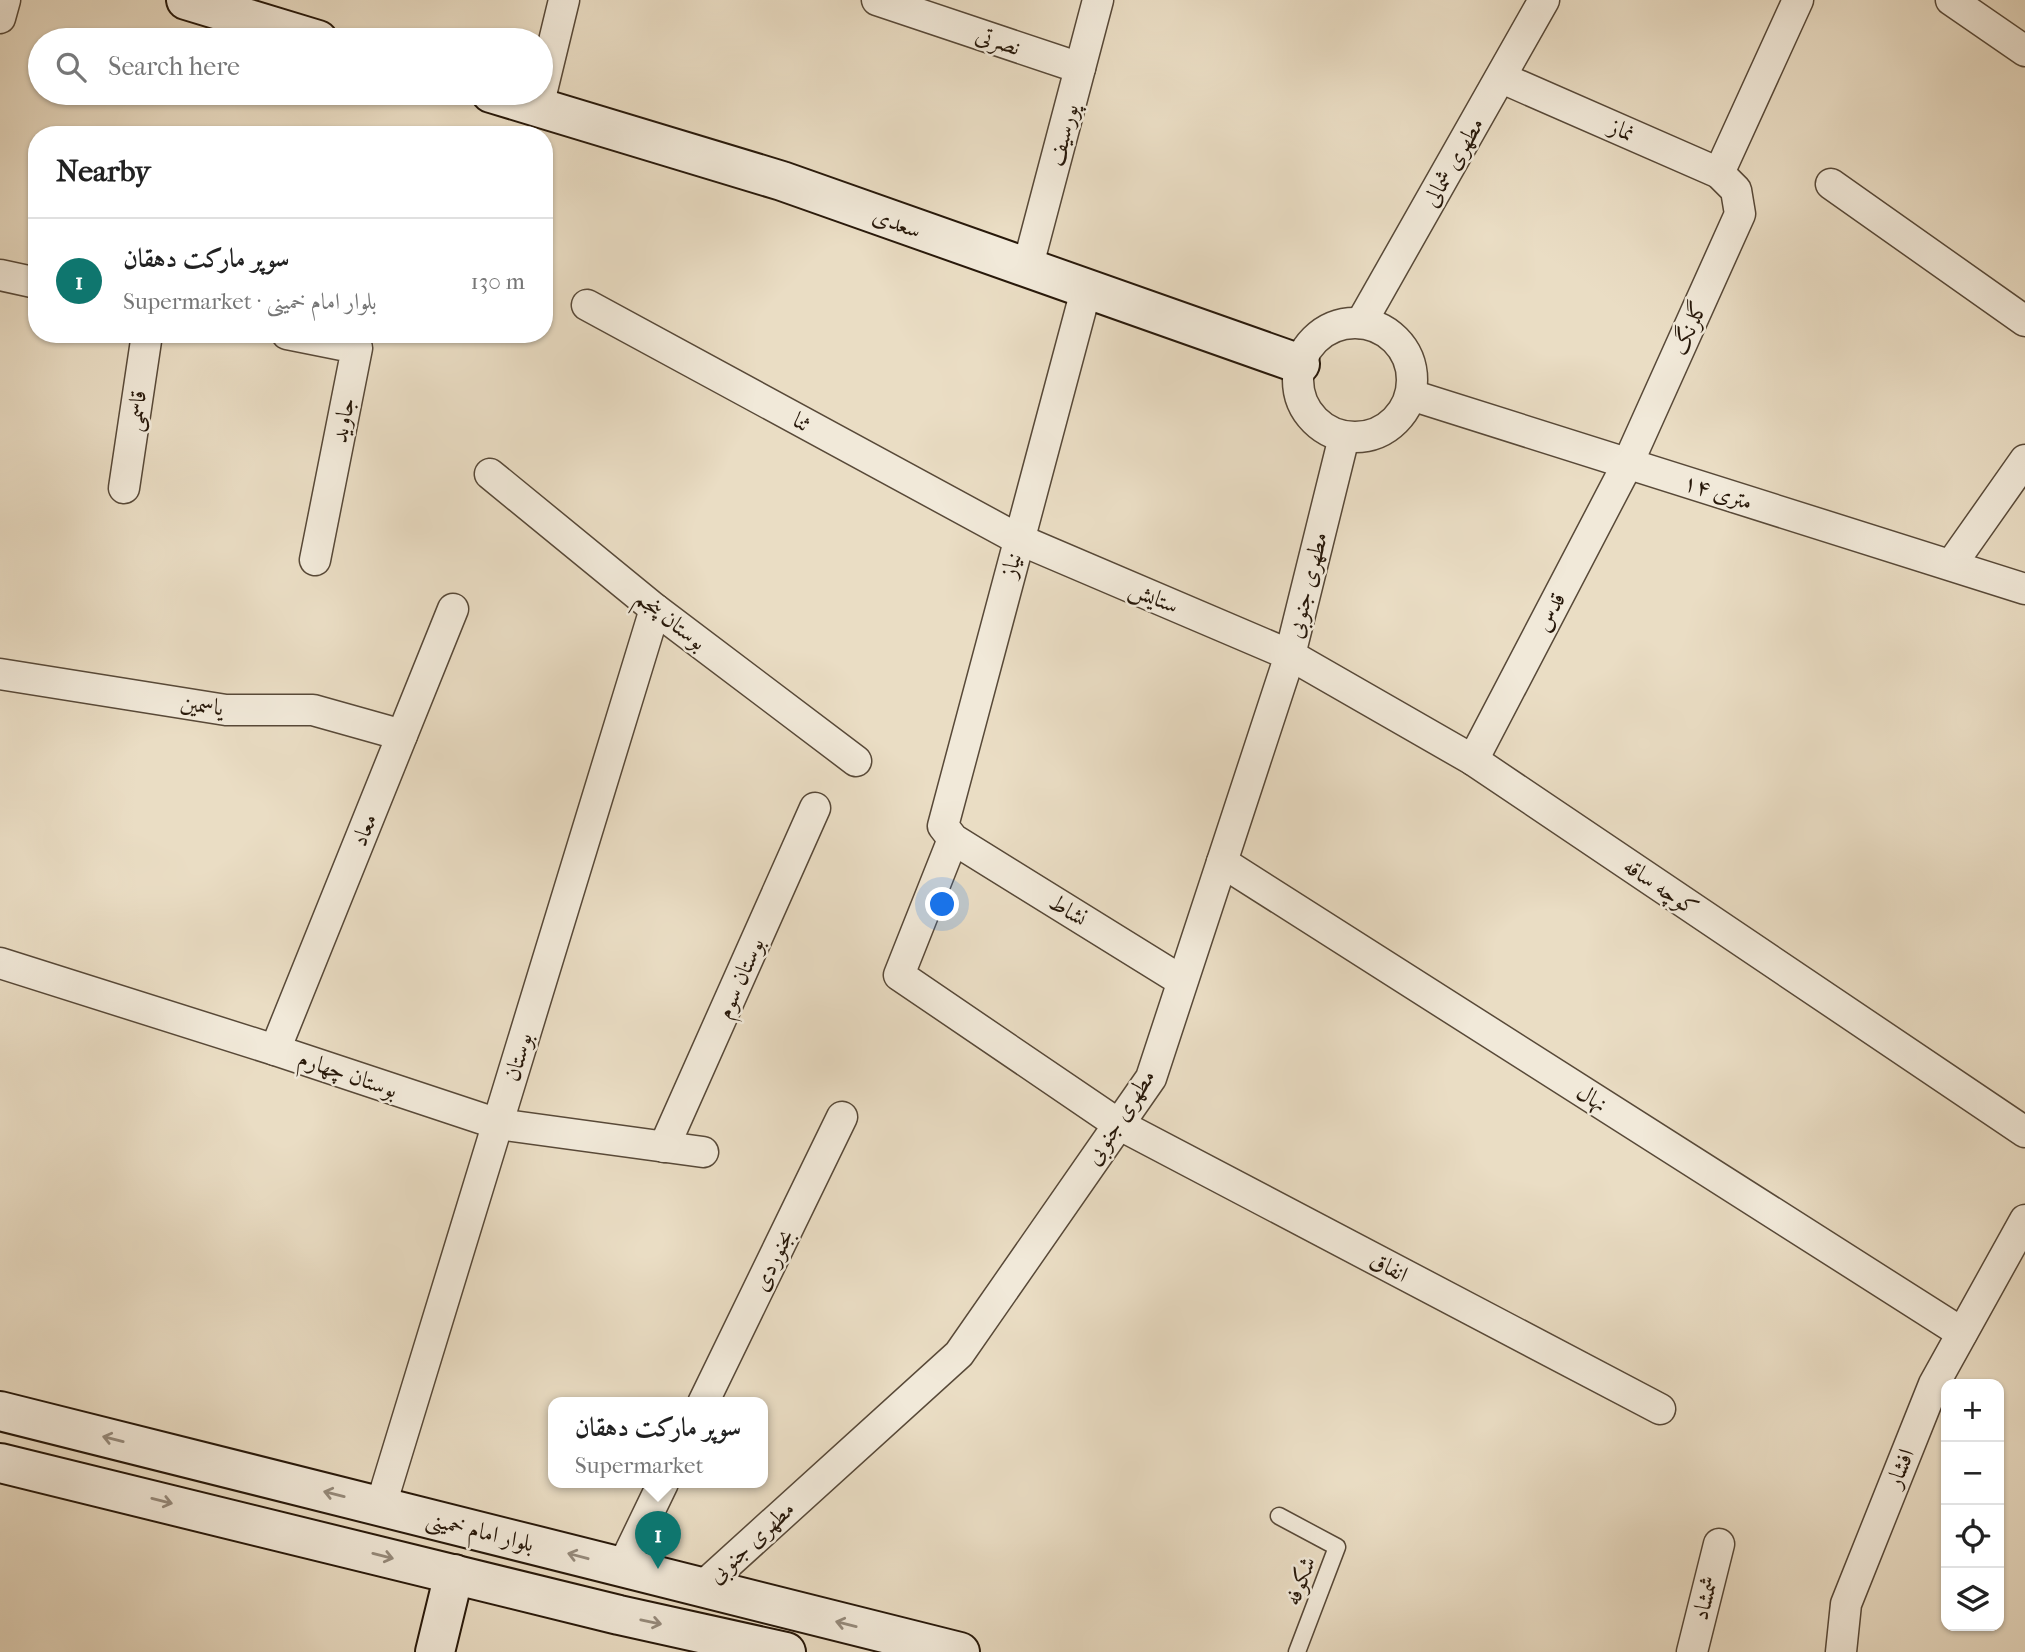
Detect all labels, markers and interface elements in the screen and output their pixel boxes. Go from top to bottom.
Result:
street label: نصرتی [971,21,1024,63]
search box [28,28,553,105]
icon: search [52,48,90,86]
text: Search here [108,51,240,82]
street label: پورسیف [1042,99,1088,170]
street label: مطهری شمالی [1417,112,1490,212]
street label: نماز [1603,112,1639,147]
text: Nearby [56,154,151,189]
street label: سعدی [869,202,925,244]
text: سوپر مارکت دهقان [123,243,289,274]
text: 1 [75,268,83,295]
text: 130 m [471,268,525,295]
text: Supermarket · بلوار امام خمینی [123,288,377,315]
street label: گلرنگ [1664,296,1714,360]
street label: قاسمی [120,389,154,434]
street label: جاوید [325,395,361,445]
street label: ثنا [788,406,816,438]
street label: متری ۱۴ [1680,468,1756,516]
street label: مطهری جنوبی [1281,529,1335,641]
street label: نیاز [994,550,1027,582]
street label: ستایش [1124,575,1183,621]
street label: بوستان پنجم [625,584,712,662]
street label: قدس [1529,588,1571,636]
street label: یاسمین [179,689,227,723]
street label: معاد [345,810,383,850]
street label: کوچه ساقه [1617,852,1704,923]
your location [925,887,959,921]
street label: نشاط [1044,888,1092,932]
street label: بوستان سوم [710,933,775,1025]
street label: بوستان [498,1029,539,1085]
street label: بوستان چهارم [293,1044,401,1109]
street label: مطهری جنوبی [1079,1064,1163,1171]
street label: نهال [1571,1078,1612,1119]
street label: بجنوردی [747,1225,800,1296]
street label: انفاق [1365,1246,1413,1288]
map controls [1941,1379,2004,1631]
button: + [1941,1379,2004,1442]
popup [548,1397,768,1488]
text: سوپر مارکت دهقان [575,1412,741,1443]
one-way arrow [102,1432,125,1445]
button: − [1941,1442,2004,1505]
street label: افشار [1879,1445,1920,1493]
text: Supermarket [575,1452,704,1479]
one-way arrow [323,1487,346,1500]
one-way arrow [150,1495,173,1508]
street label: مطهری جنوبی [702,1495,801,1590]
street label: بلوار امام خمینی [422,1505,537,1563]
button: locate [1941,1505,2004,1568]
pin: 1 [635,1511,681,1569]
one-way arrow [567,1549,590,1562]
one-way arrow [371,1550,394,1563]
street label: شکوفه [1278,1553,1323,1610]
button: layers [1941,1568,2004,1631]
street label: شمشاد [1686,1573,1724,1623]
one-way arrow [639,1616,662,1629]
one-way arrow [835,1617,858,1630]

